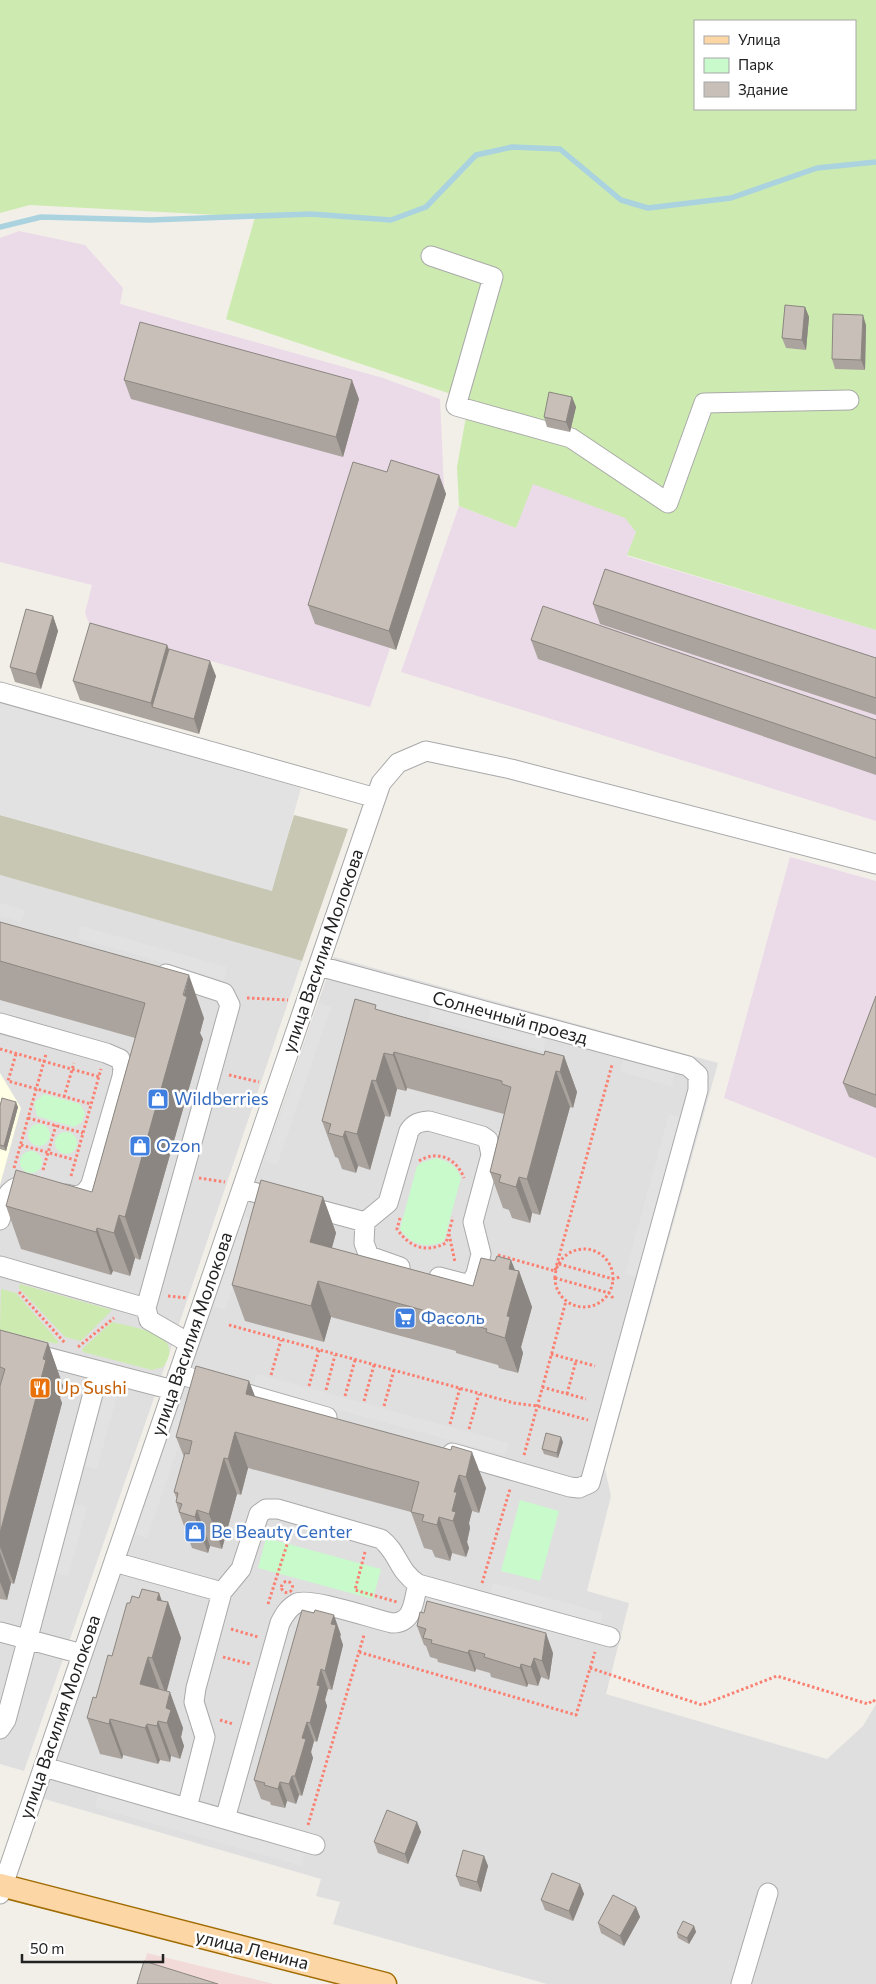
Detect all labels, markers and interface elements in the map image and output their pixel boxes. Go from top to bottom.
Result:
legend [694,20,856,110]
text: Улица [738,30,780,48]
text: Парк [738,55,774,73]
text: Здание [738,80,788,98]
street label: улица Василия Молокова [277,846,367,1056]
street label: Солнечный проезд [430,986,591,1048]
shop icon: Wildberries [146,1087,170,1111]
place label: Wildberries [174,1087,269,1109]
shop icon: Ozon [128,1134,152,1158]
place label: Ozon [156,1134,201,1156]
street label: улица Василия Молокова [146,1229,236,1439]
supermarket icon: Фасоль [393,1306,417,1330]
place label: Фасоль [421,1306,485,1328]
restaurant icon: Up Sushi [28,1376,52,1400]
place label: Up Sushi [56,1376,127,1398]
shop icon: Be Beauty Center [183,1520,207,1544]
place label: Be Beauty Center [211,1520,352,1542]
street label: улица Василия Молокова [14,1612,104,1822]
street label: улица Ленина [193,1924,311,1974]
scale bar [22,1932,164,1964]
text: 50 m [30,1939,64,1957]

